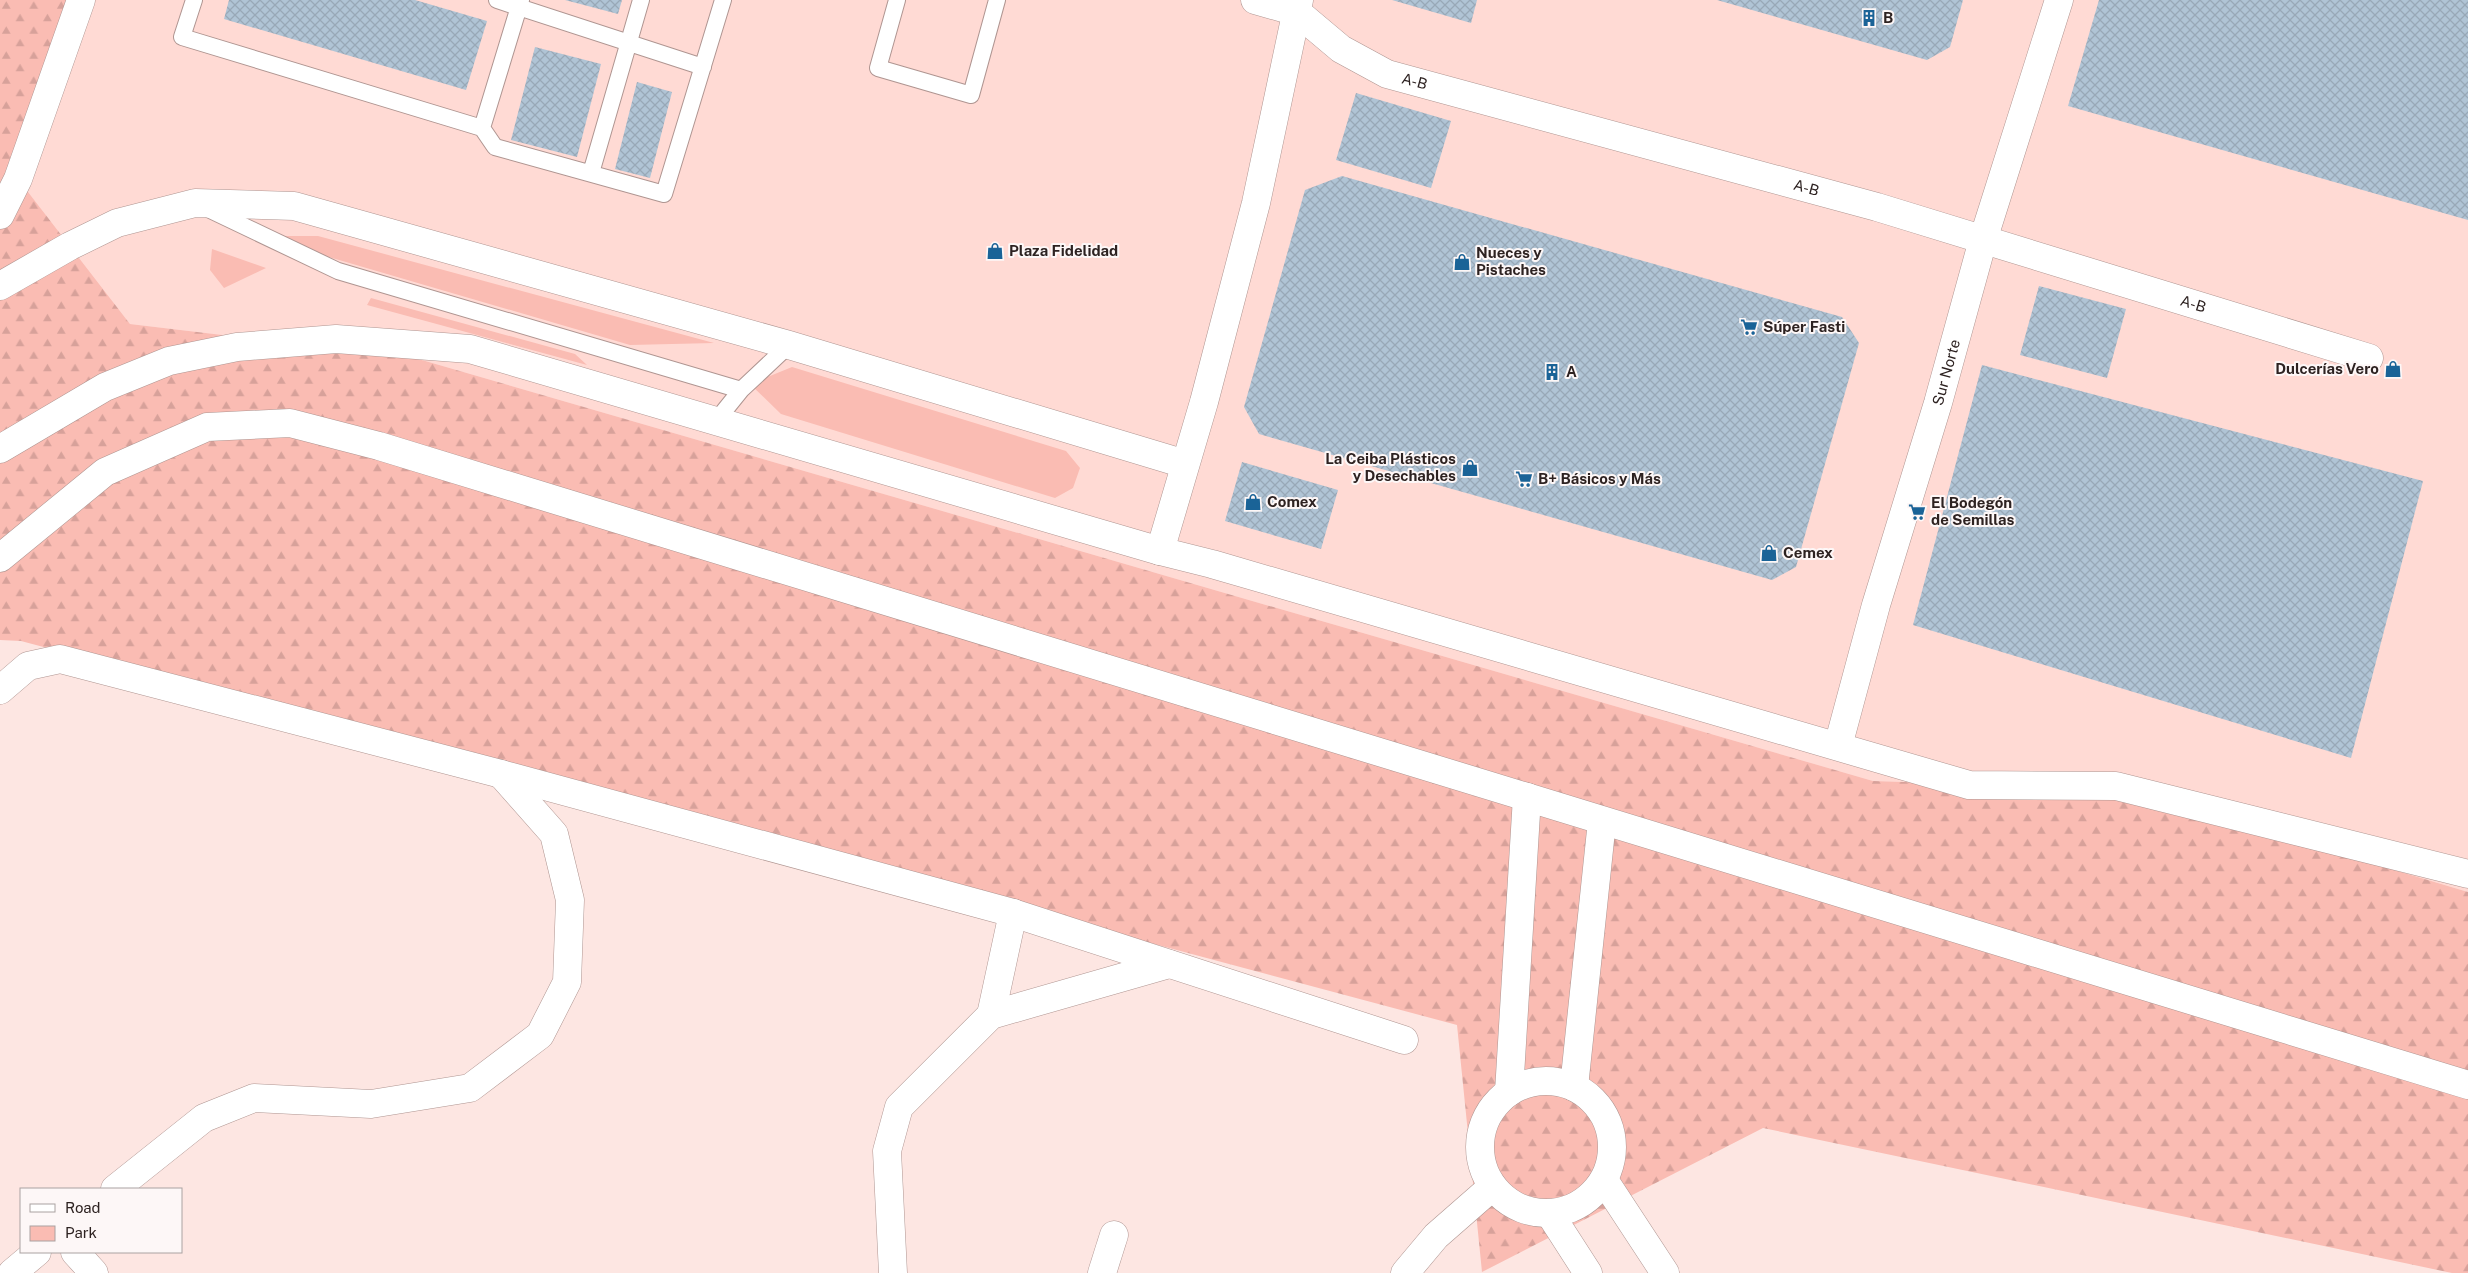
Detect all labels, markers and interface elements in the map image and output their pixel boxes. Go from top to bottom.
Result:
building icon: B [1859,8,1879,28]
place label: B [1883,9,1893,26]
street label: A-B [1400,69,1429,93]
street label: A-B [1792,176,1821,199]
shop icon: Plaza Fidelidad [985,241,1005,261]
place label: Plaza Fidelidad [1009,242,1118,259]
place label: Nueces y Pistaches [1476,244,1546,278]
shop icon: Nueces y Pistaches [1452,252,1472,272]
street label: A-B [2178,292,2208,315]
supermarket icon: Súper Fasti [1739,317,1759,337]
place label: Súper Fasti [1763,318,1845,335]
street label: Sur Norte [1929,337,1963,407]
shop icon: Dulcerías Vero [2383,359,2403,379]
place label: Dulcerías Vero [2275,360,2379,377]
building icon: A [1542,362,1562,382]
place label: A [1566,363,1577,380]
place label: La Ceiba Plásticos y Desechables [1325,450,1456,484]
shop icon: La Ceiba Plásticos y Desechables [1460,458,1480,478]
supermarket icon: B+ Básicos y Más [1514,469,1534,489]
place label: B+ Básicos y Más [1538,470,1661,487]
shop icon: Comex [1243,492,1263,512]
place label: Comex [1267,493,1317,510]
place label: El Bodegón de Semillas [1931,494,2015,528]
supermarket icon: El Bodegón de Semillas [1907,502,1927,522]
shop icon: Cemex [1759,543,1779,563]
place label: Cemex [1783,544,1833,561]
legend [20,1188,182,1253]
text: Road [65,1199,101,1216]
text: Park [65,1224,97,1241]

